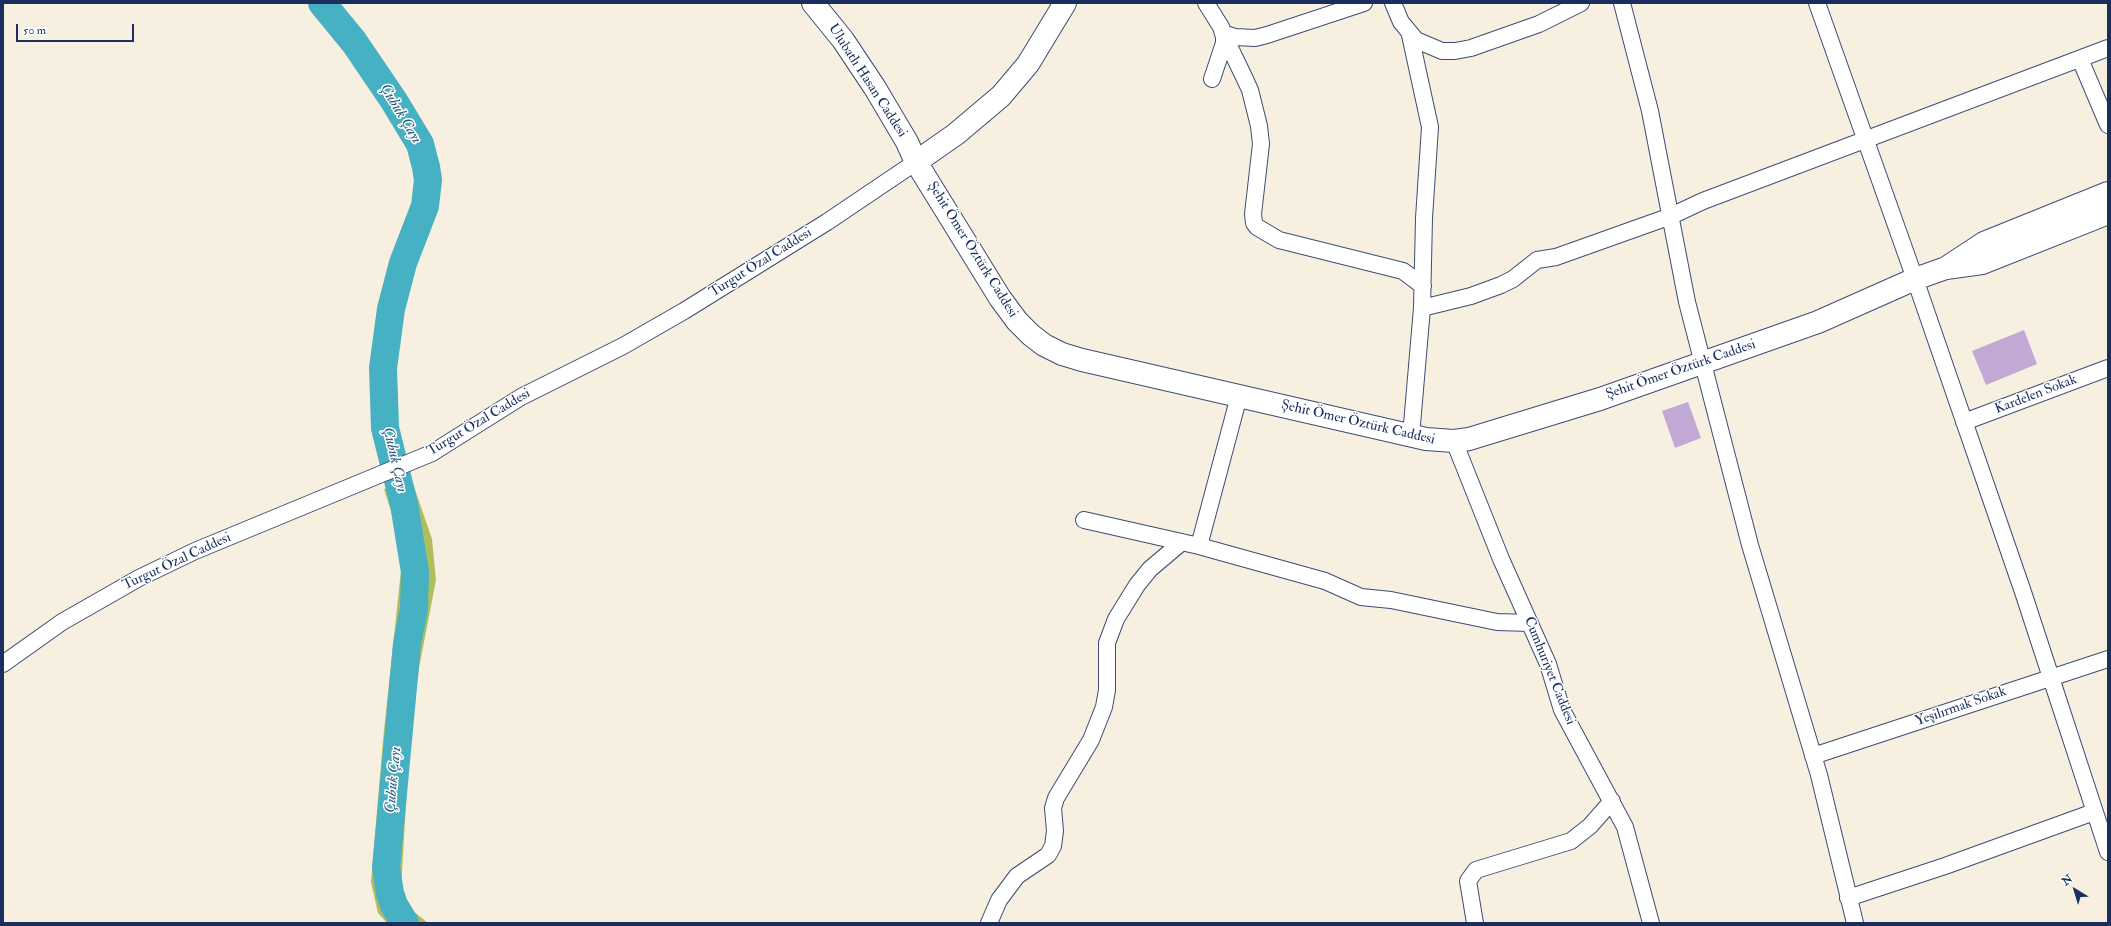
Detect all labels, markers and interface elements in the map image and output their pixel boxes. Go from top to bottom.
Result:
scale bar [18,16,136,42]
street label: Ulubatlı Hasan Caddesi [824,21,910,141]
text: 50 m [23,23,46,38]
water label: Çubuk Çayı [375,81,425,147]
street label: Şehit Ömer Öztürk Caddesi [923,179,1021,321]
street label: Turgut Özal Caddesi [707,225,815,301]
street label: Şehit Ömer Öztürk Caddesi [1604,336,1758,404]
street label: Kardelen Sokak [1993,372,2079,418]
street label: Turgut Özal Caddesi [424,386,534,460]
street label: Şehit Ömer Öztürk Caddesi [1280,397,1436,449]
water label: Çubuk Çayı [378,426,410,494]
street label: Turgut Özal Caddesi [120,530,234,594]
street label: Cumhuriyet Caddesi [1520,614,1578,728]
street label: Yeşilırmak Sokak [1913,684,2009,730]
water label: Çubuk Çayı [382,746,406,814]
north arrow [2055,870,2095,910]
text: N [2059,872,2075,888]

